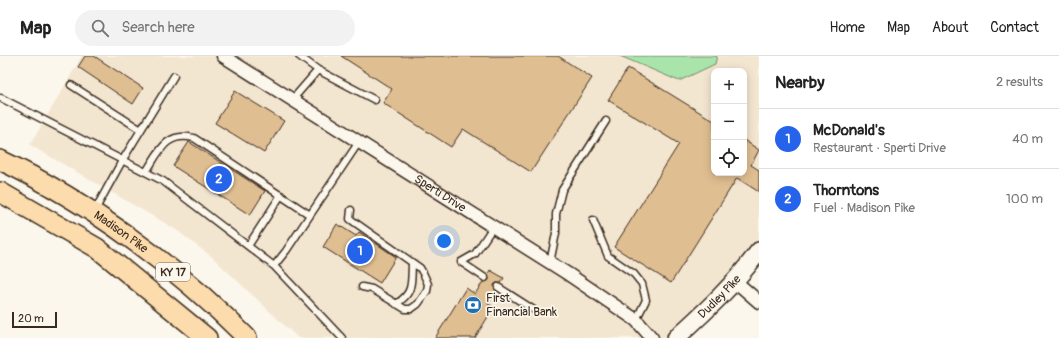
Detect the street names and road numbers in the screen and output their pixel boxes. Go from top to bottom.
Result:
street label: Sperti Drive [411,172,469,216]
street label: Madison Pike [91,208,151,257]
road number: KY 17 [156,263,190,281]
street label: Dudley Pike [695,272,745,322]

